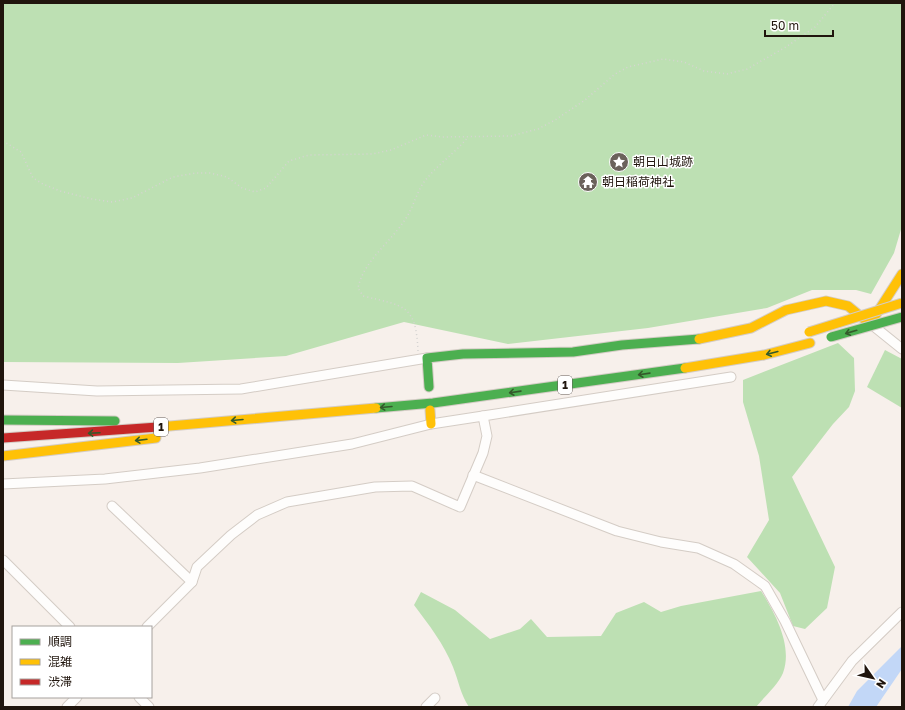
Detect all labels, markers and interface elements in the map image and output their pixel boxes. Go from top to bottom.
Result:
scale bar [765,12,833,38]
text: 50 m [771,18,799,33]
place icon: 朝日山城跡 [608,151,630,173]
place label: 朝日山城跡 [633,154,693,169]
temple icon: 朝日稲荷神社 [577,171,599,193]
place label: 朝日稲荷神社 [602,174,674,189]
one-way arrow [845,329,858,336]
one-way arrow [766,349,779,357]
one-way arrow [638,370,651,378]
road number: 1 [558,376,572,394]
one-way arrow [509,388,522,396]
one-way arrow [380,404,393,411]
one-way arrow [231,416,244,423]
road number: 1 [154,418,168,436]
one-way arrow [88,429,101,436]
one-way arrow [135,436,148,444]
legend [12,626,152,698]
text: 順調 [48,634,72,649]
text: 混雑 [48,654,72,669]
north arrow [853,658,893,698]
text: 渋滞 [48,674,72,689]
text: N [874,677,889,691]

